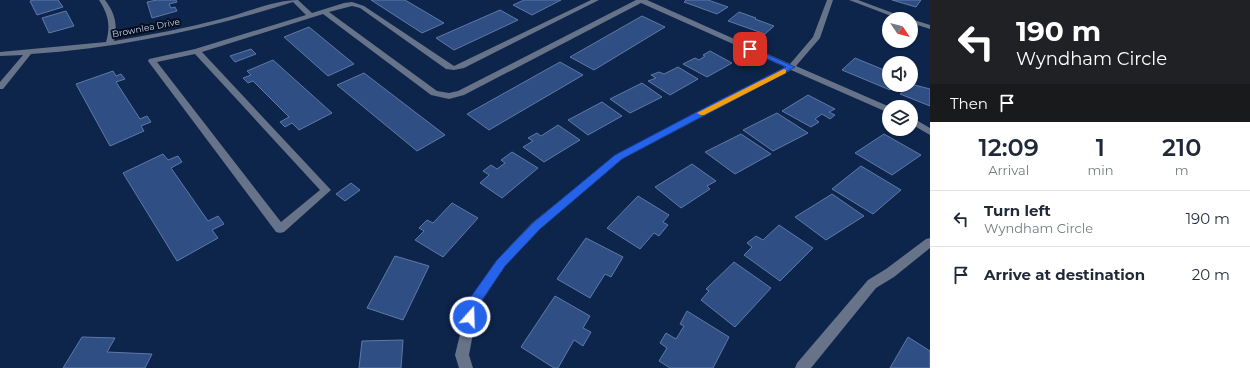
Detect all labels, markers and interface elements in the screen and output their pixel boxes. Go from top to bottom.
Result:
north arrow [882,12,918,48]
map controls [882,12,918,136]
text: 190 m [1016,14,1101,48]
street label: Brownlea Drive [111,15,181,39]
icon: left [950,16,1002,68]
pin [733,32,767,66]
icon: arrive [739,38,761,60]
text: Wyndham Circle [1016,48,1167,70]
button: sound [882,56,918,92]
icon: arrive [996,92,1018,114]
text: Then [950,94,988,113]
button: layers [882,100,918,136]
text: 12:09 [979,133,1039,162]
text: 1 [1096,133,1105,162]
text: 210 [1162,133,1201,162]
text: Arrival [988,162,1029,178]
text: min [1087,162,1113,178]
text: m [1175,162,1189,178]
text: Turn left [984,201,1051,220]
icon: left [950,208,972,230]
text: 190 m [1186,209,1230,228]
text: Wyndham Circle [984,220,1093,236]
icon: arrive [950,264,972,286]
text: Arrive at destination [984,265,1145,284]
text: 20 m [1192,265,1230,284]
position arrow [449,296,491,338]

